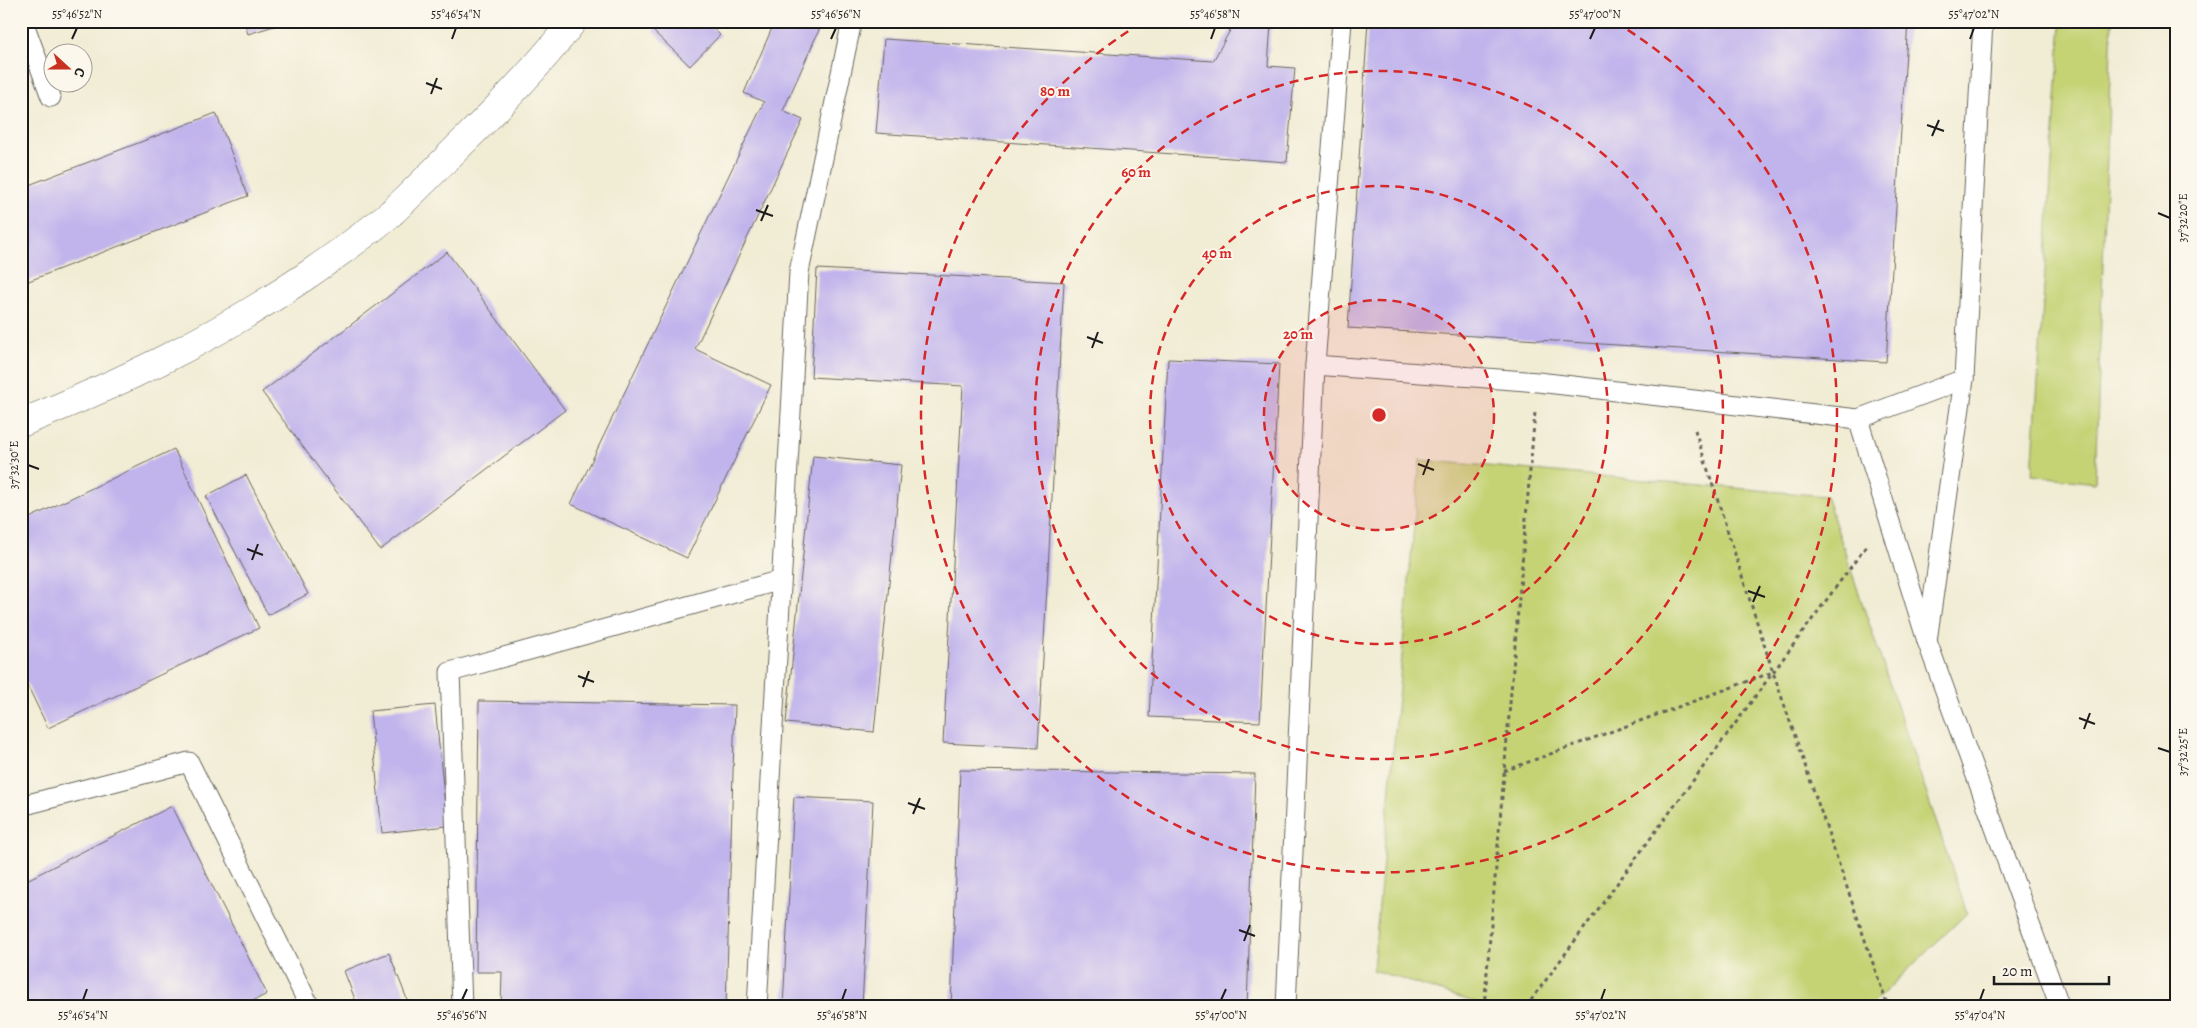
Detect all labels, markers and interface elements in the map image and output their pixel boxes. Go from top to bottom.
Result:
text: 55°46'52"N [52,6,102,22]
text: 55°46'54"N [431,6,481,22]
text: 55°46'56"N [811,6,861,22]
text: 55°46'58"N [1190,6,1240,22]
text: 55°47'00"N [1569,6,1621,22]
text: 55°47'02"N [1949,6,2000,22]
north arrow [42,42,92,92]
text: С [69,65,90,80]
text: 80 m [1040,81,1070,101]
text: 60 m [1121,162,1151,182]
text: 37°32'20"E [2175,193,2191,243]
text: 40 m [1202,243,1232,263]
text: 20 m [1283,324,1313,344]
centre of rings [1370,406,1388,424]
text: 37°32'30"E [6,441,22,489]
text: 37°32'25"E [2175,728,2191,776]
scale bar [1994,953,2110,985]
text: 20 m [2002,961,2033,981]
text: 55°46'54"N [58,1007,108,1023]
text: 55°46'56"N [437,1007,487,1023]
text: 55°46'58"N [817,1007,867,1023]
text: 55°47'00"N [1195,1007,1247,1023]
text: 55°47'02"N [1576,1007,1627,1023]
text: 55°47'04"N [1955,1007,2006,1023]

